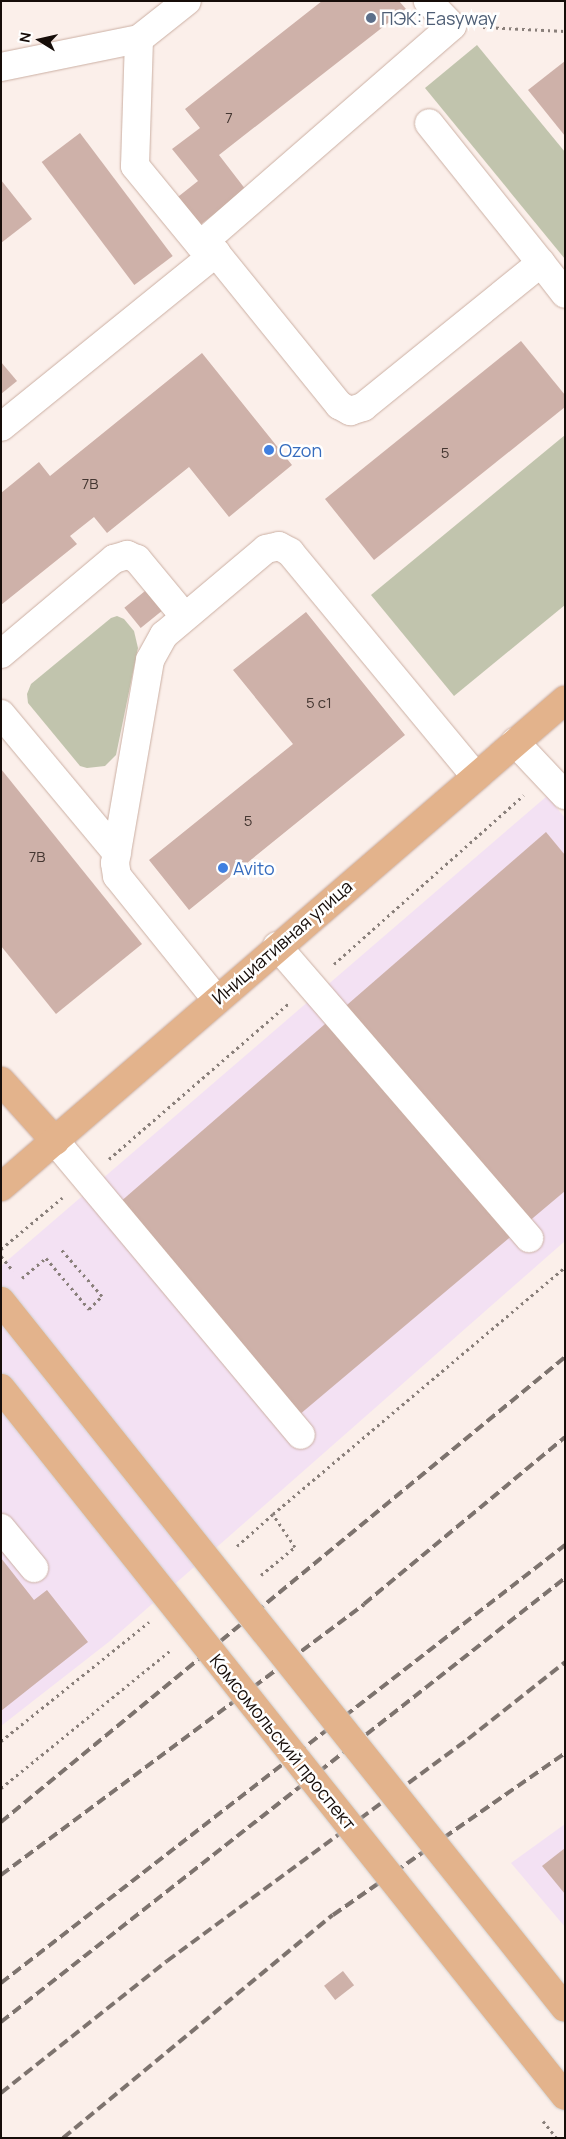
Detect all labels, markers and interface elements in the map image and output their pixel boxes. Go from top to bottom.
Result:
place label: ПЭК: Easyway [381,7,497,29]
marker: ПЭК: Easyway [365,12,377,24]
north arrow [15,15,65,65]
text: N [15,31,35,44]
house number: 7 [225,109,233,127]
place label: Ozon [279,439,322,461]
marker: Ozon [263,444,275,456]
house number: 5 [441,444,449,462]
house number: 7В [82,475,98,493]
house number: 5 с1 [306,694,332,712]
house number: 5 [244,812,252,830]
house number: 7В [29,848,45,866]
place label: Avito [233,857,275,879]
marker: Avito [217,862,229,874]
street label: Инициативная улица [208,875,356,1009]
street label: Комсомольский проспект [205,1650,361,1834]

